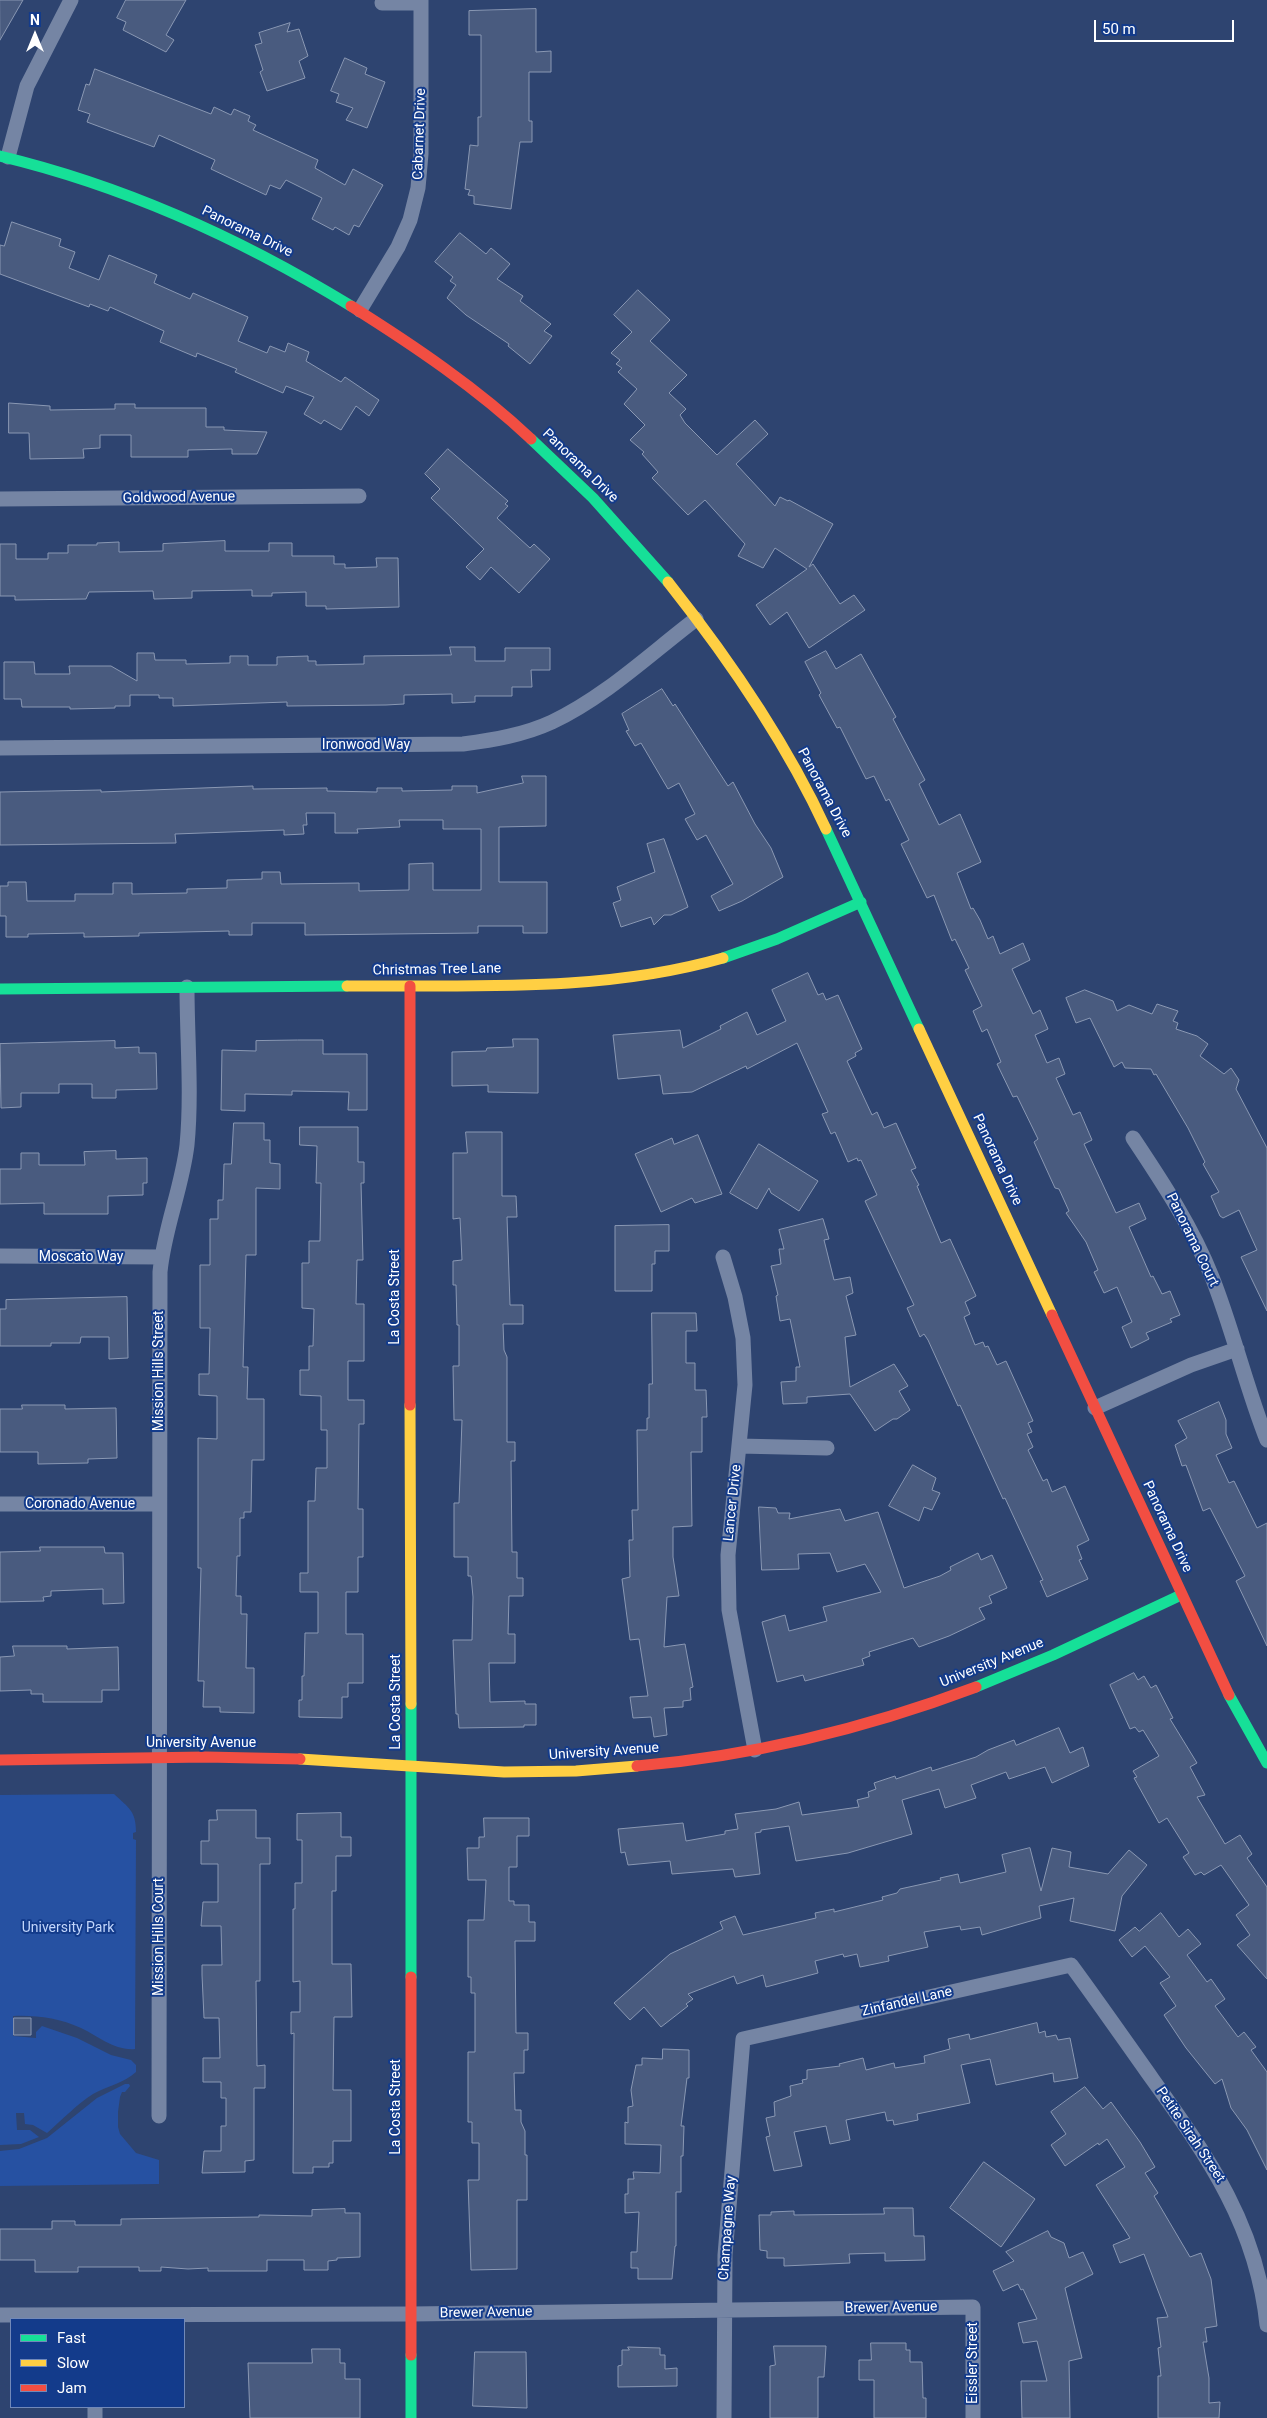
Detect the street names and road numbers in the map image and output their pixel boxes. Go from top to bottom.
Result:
street label: Cabarnet Drive [410,88,430,180]
street label: Panorama Drive [199,203,295,261]
street label: Panorama Drive [539,426,621,506]
street label: Goldwood Avenue [123,489,235,507]
street label: Ironwood Way [322,737,410,753]
street label: Panorama Drive [793,745,855,841]
street label: Christmas Tree Lane [373,960,501,980]
street label: Panorama Drive [968,1112,1026,1208]
street label: Panorama Court [1162,1190,1222,1290]
street label: Moscato Way [39,1249,123,1265]
street label: La Costa Street [387,1249,403,1345]
street label: Mission Hills Street [151,1311,167,1431]
street label: Lancer Drive [721,1464,745,1542]
street label: Panorama Drive [1138,1479,1196,1575]
street label: Coronado Avenue [25,1496,135,1512]
street label: University Avenue [938,1635,1046,1691]
street label: La Costa Street [388,1654,404,1750]
street label: University Avenue [146,1735,256,1751]
street label: University Avenue [548,1740,660,1764]
street label: Mission Hills Court [151,1878,167,1996]
street label: Zinfandel Lane [860,1983,954,2021]
street label: La Costa Street [388,2059,404,2155]
street label: Petite Sirah Street [1152,2084,1228,2186]
street label: Champagne Way [716,2175,740,2281]
street label: Brewer Avenue [845,2299,937,2317]
street label: Brewer Avenue [440,2304,532,2322]
street label: Eissler Street [965,2322,981,2404]

